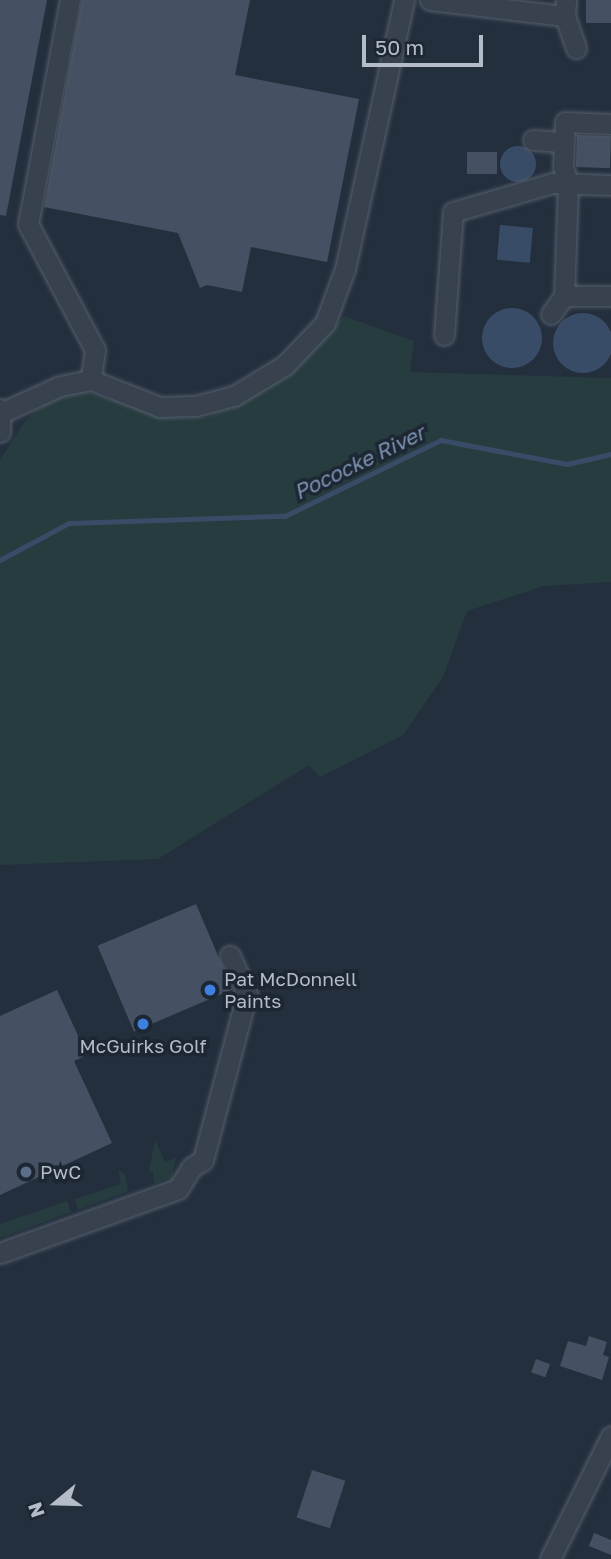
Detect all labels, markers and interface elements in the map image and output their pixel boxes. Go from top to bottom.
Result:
scale bar [366,21,487,65]
text: 50 m [375,34,424,60]
water label: Pococke River [290,420,428,504]
place label: Pat McDonnell Paints [224,968,357,1012]
marker: Pat McDonnell Paints [202,982,218,998]
marker: McGuirks Golf [135,1016,151,1032]
place label: McGuirks Golf [79,1035,207,1057]
place label: PwC [40,1161,81,1183]
marker: PwC [18,1164,34,1180]
north arrow [21,1468,91,1538]
text: N [22,1499,49,1521]

